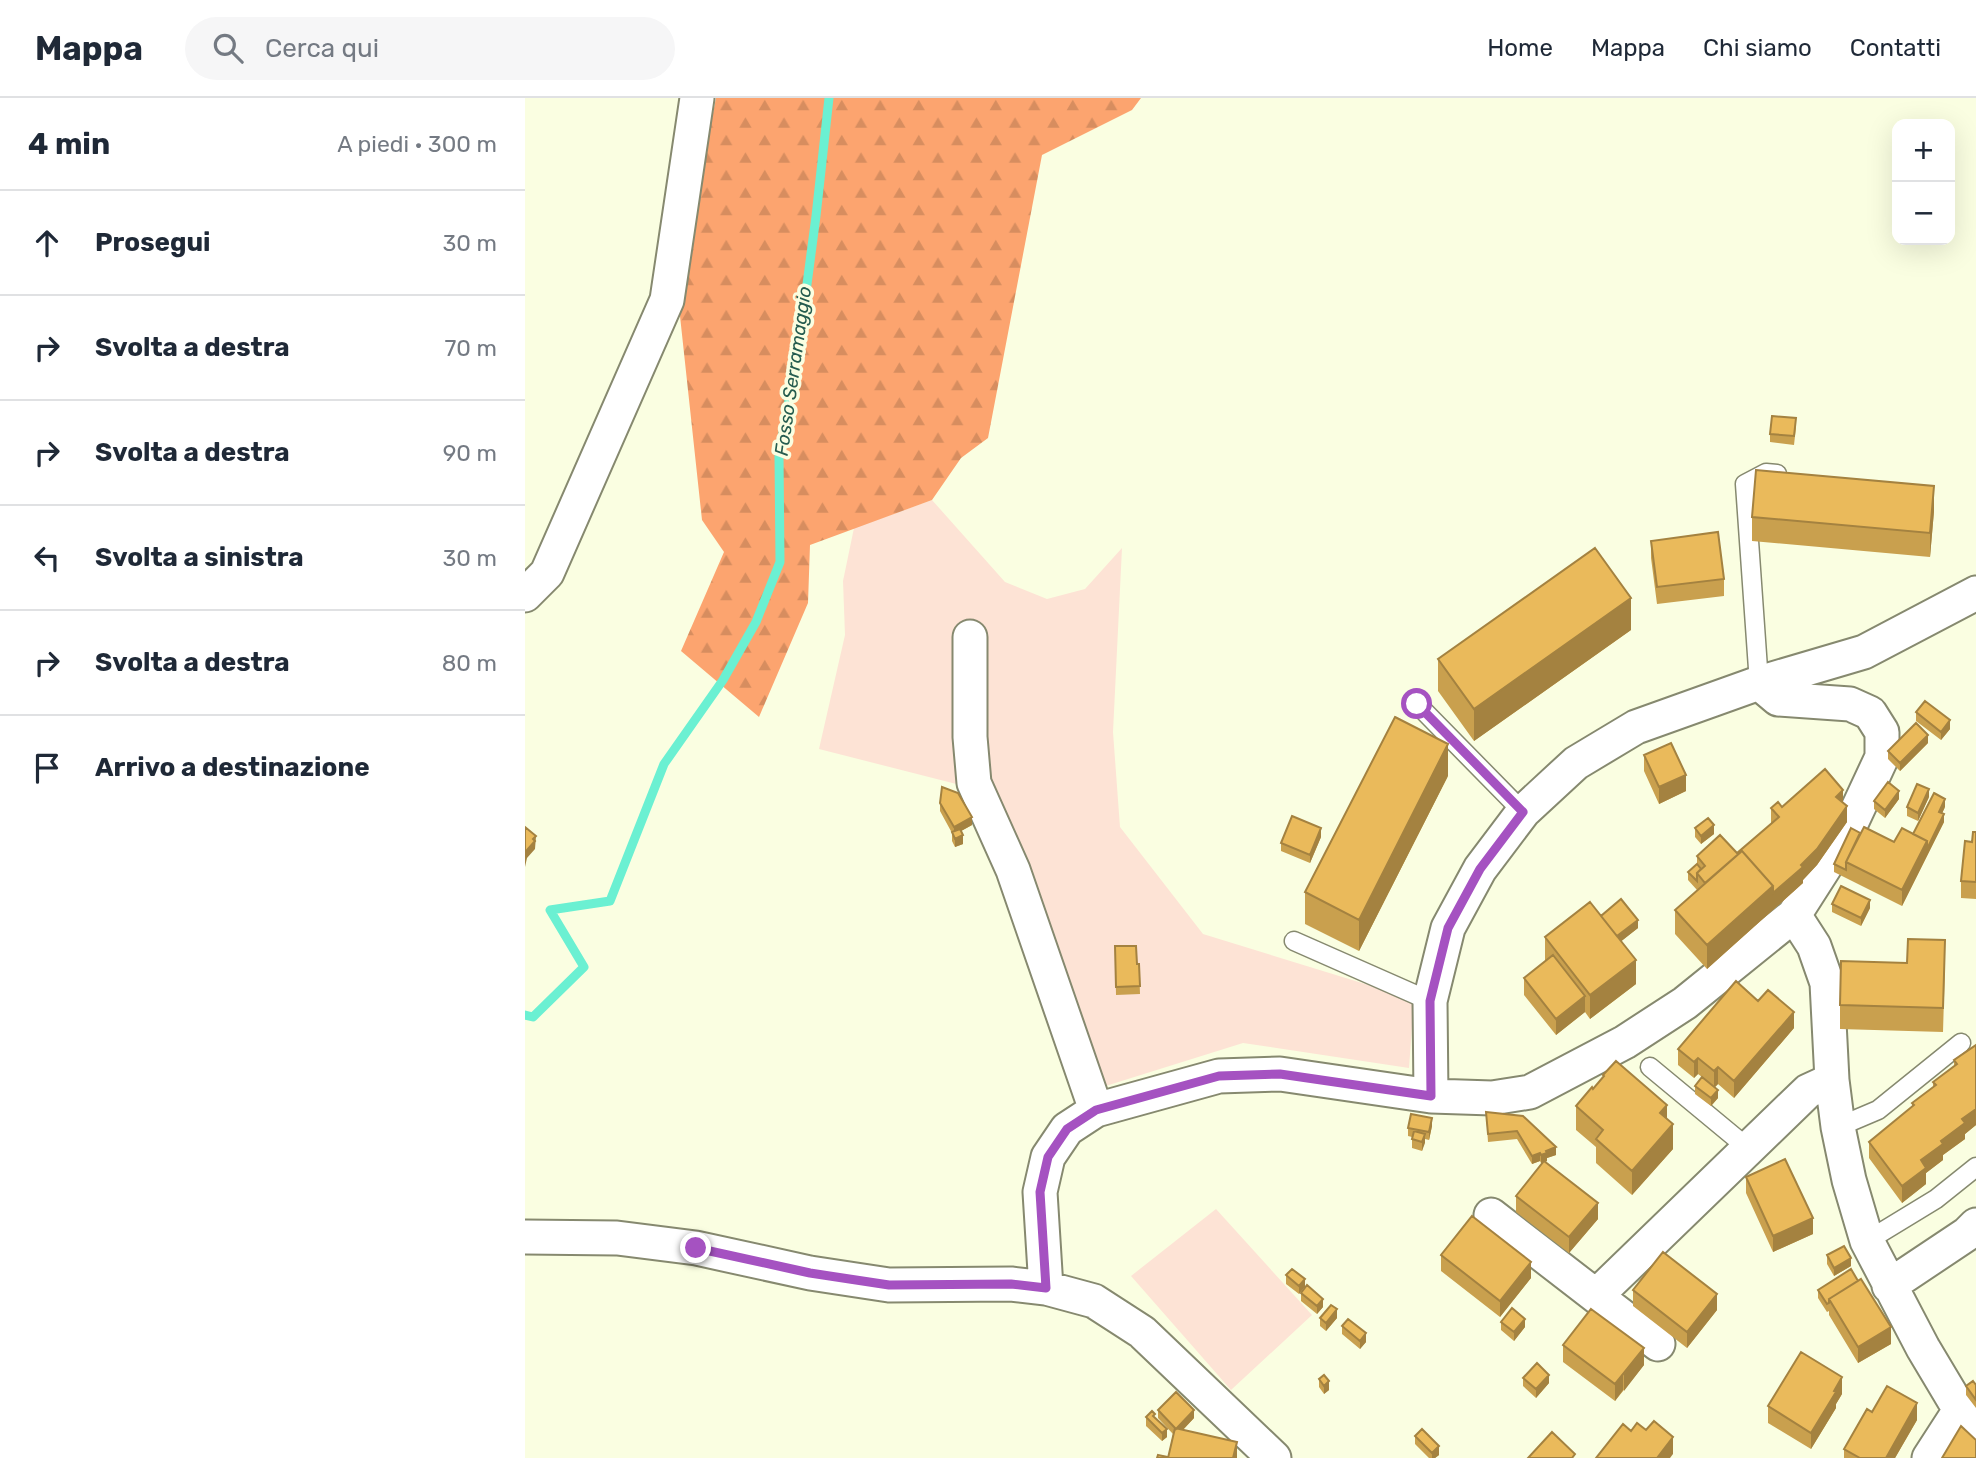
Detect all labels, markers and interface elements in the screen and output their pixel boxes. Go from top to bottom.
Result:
search box [185,17,675,80]
text: Mappa [35,29,143,68]
icon: search [209,29,247,67]
text: Cerca qui [265,33,379,64]
text: Home [1487,34,1553,62]
text: Mappa [1591,34,1665,62]
text: Chi siamo [1703,34,1812,62]
text: Contatti [1850,34,1941,62]
map controls [1892,119,1955,245]
button: + [1892,119,1955,182]
text: 4 min [28,126,110,162]
text: A piedi · 300 m [337,130,497,158]
button: − [1892,182,1955,245]
icon: ahead [28,224,66,262]
text: Prosegui [95,227,211,258]
text: 30 m [442,229,497,257]
water label: Fosso Serramaggio [770,285,816,457]
icon: right [28,329,66,367]
text: Svolta a destra [95,332,290,363]
text: 70 m [445,334,497,362]
icon: right [28,434,66,472]
text: Svolta a destra [95,437,290,468]
text: 90 m [443,439,497,467]
icon: left [28,539,66,577]
text: Svolta a sinistra [95,542,304,573]
text: 30 m [442,544,497,572]
icon: right [28,644,66,682]
text: Svolta a destra [95,647,290,678]
text: 80 m [442,649,497,677]
route start [1401,688,1432,719]
icon: arrive [28,749,66,787]
text: Arrivo a destinazione [95,752,370,783]
route end [680,1232,711,1263]

